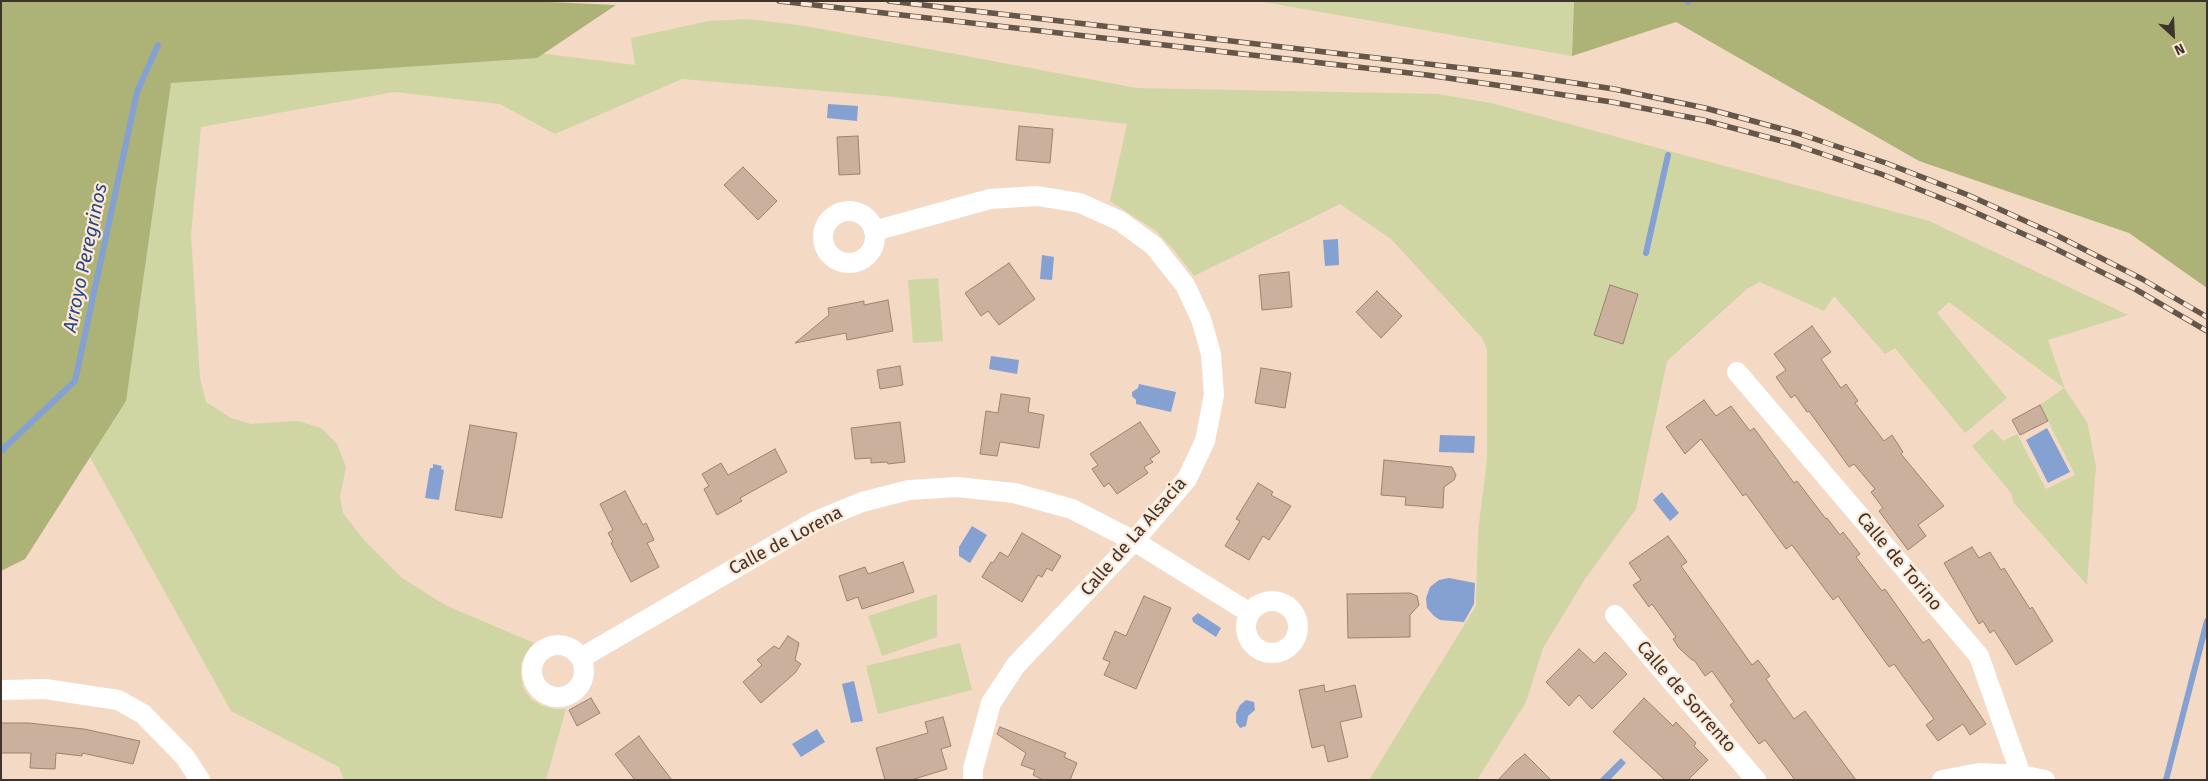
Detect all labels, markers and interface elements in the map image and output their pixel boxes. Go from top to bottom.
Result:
north arrow [2148,10,2198,60]
text: N [2172,39,2187,59]
water label: Arroyo Peregrinos [59,182,113,334]
street label: Calle de La Alsacia [1077,473,1191,601]
street label: Calle de Lorena [726,502,846,580]
street label: Calle de Torino [1852,508,1946,616]
street label: Calle de Sorrento [1632,637,1740,757]

